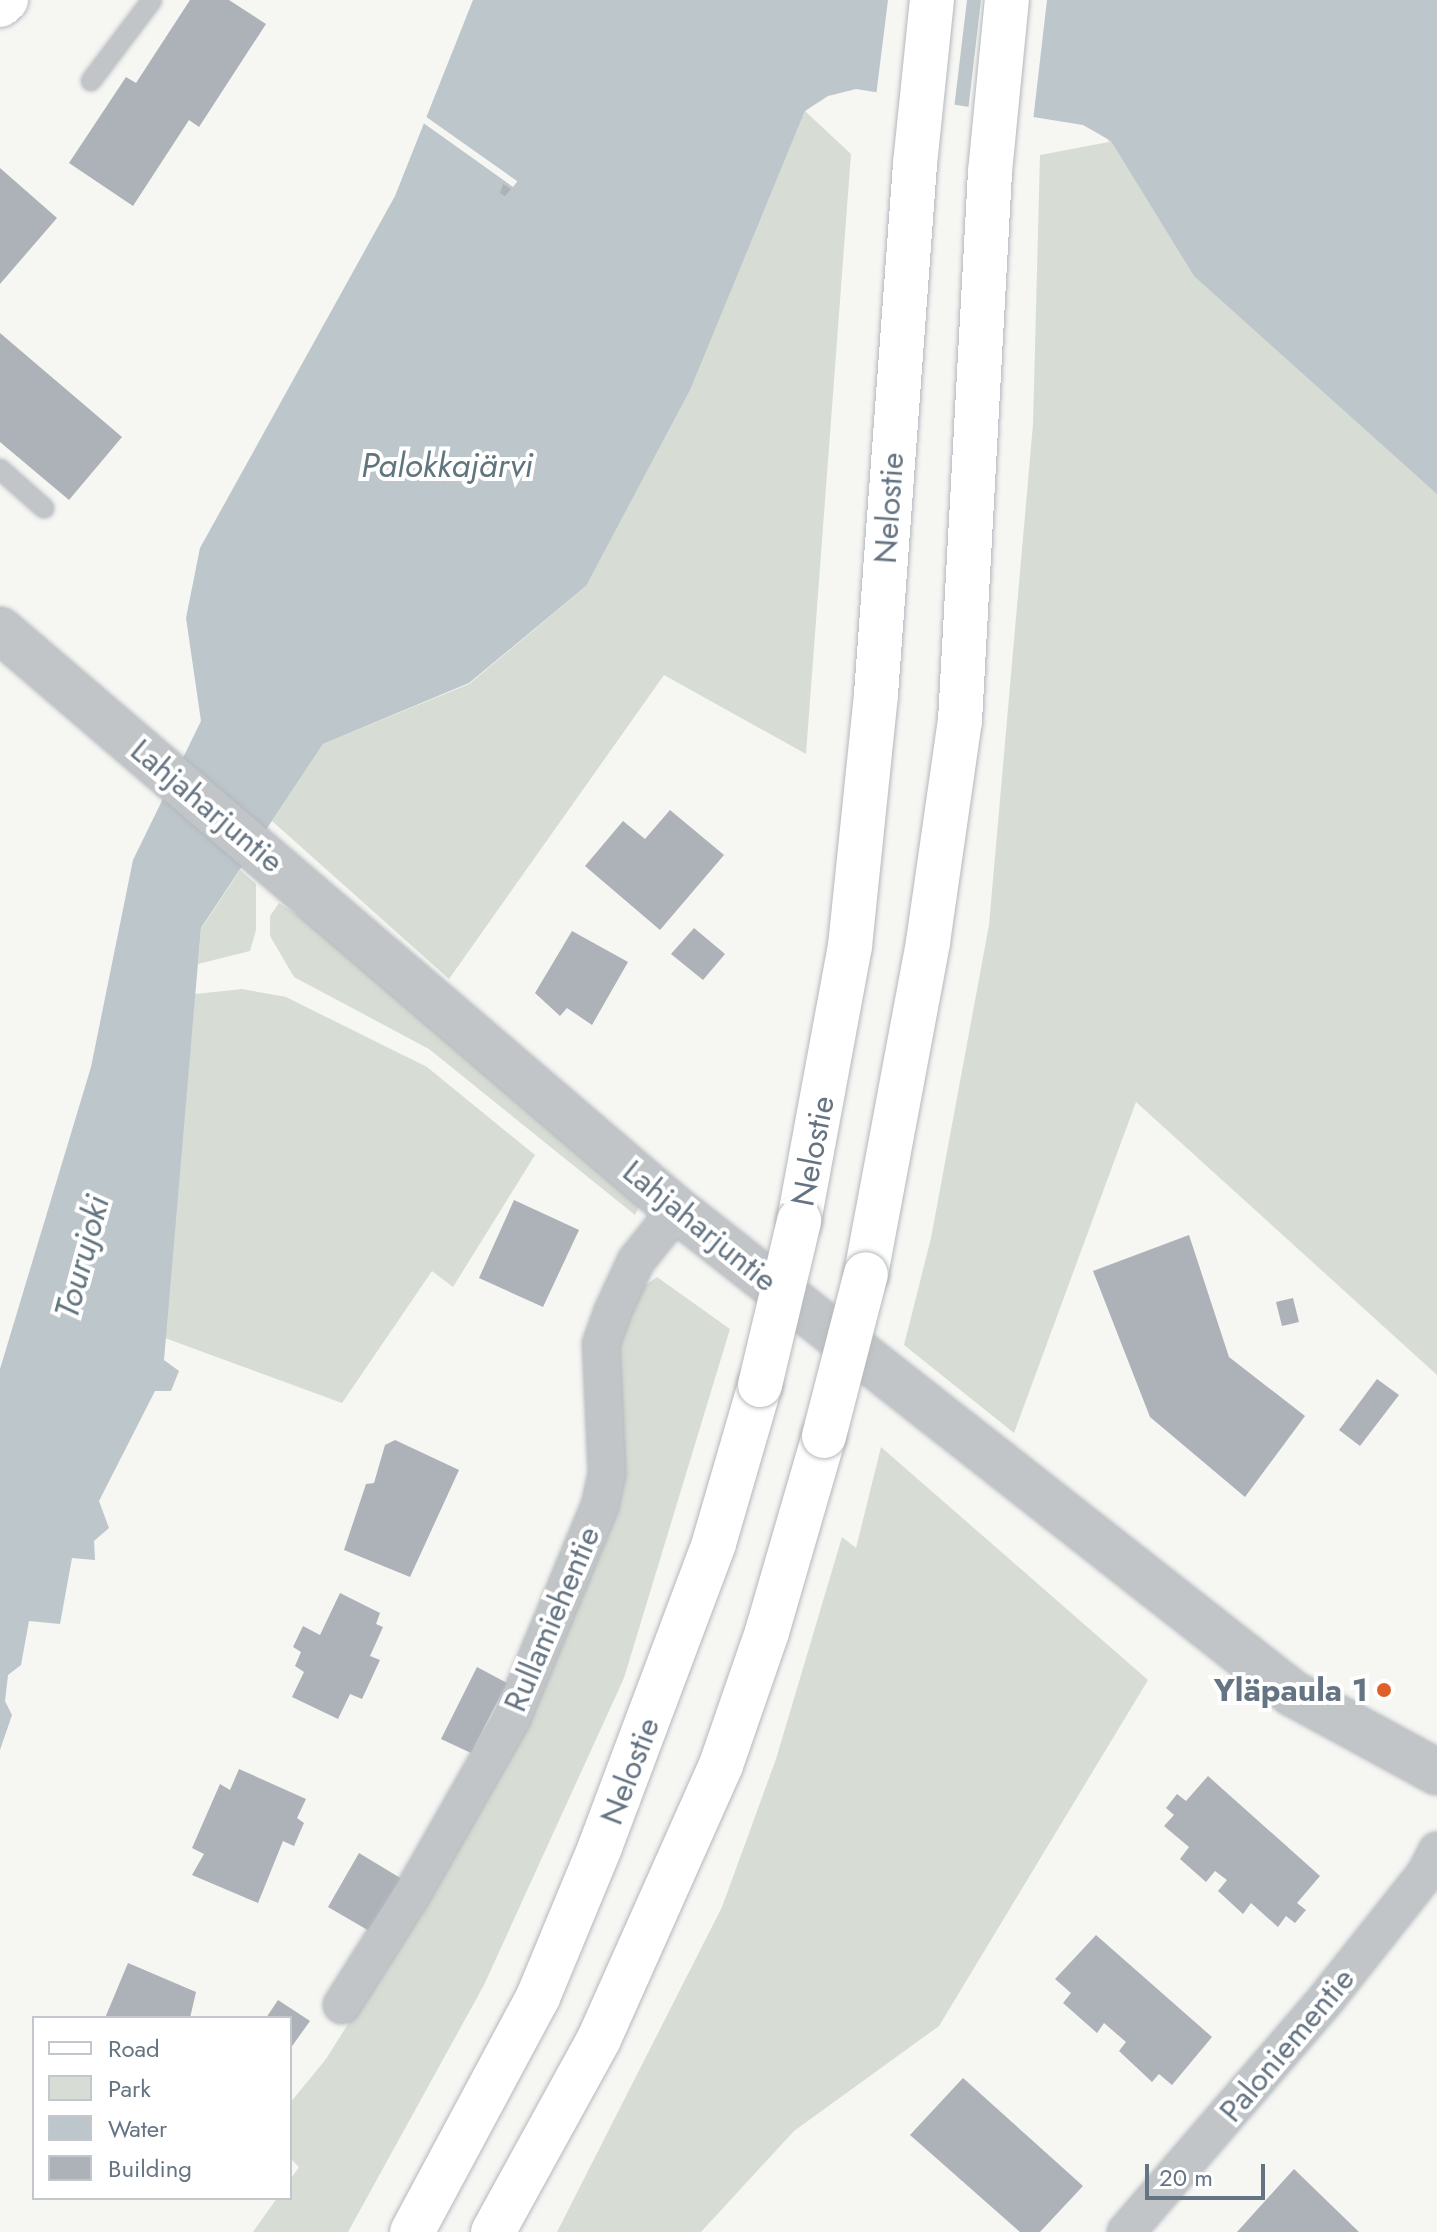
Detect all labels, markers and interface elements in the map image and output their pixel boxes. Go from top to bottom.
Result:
water label: Palokkajärvi [361,446,533,486]
street label: Nelostie [866,451,912,565]
street label: Lahjaharjuntie [123,731,291,881]
street label: Nelostie [784,1093,842,1209]
street label: Lahjaharjuntie [615,1152,785,1300]
water label: Tourujoki [46,1191,118,1323]
street label: Rullamiehentie [496,1521,608,1717]
place label: Yläpaula 1 [1214,1671,1368,1709]
marker: Yläpaula 1 [1375,1681,1393,1699]
street label: Nelostie [592,1712,668,1830]
street label: Paloniementie [1212,1960,1362,2130]
legend [32,2016,292,2200]
text: Road [108,2031,160,2066]
text: Park [108,2071,151,2106]
text: Water [108,2111,167,2146]
scale bar [1149,2148,1269,2198]
text: Building [108,2151,192,2186]
text: 20 m [1159,2160,1213,2195]

